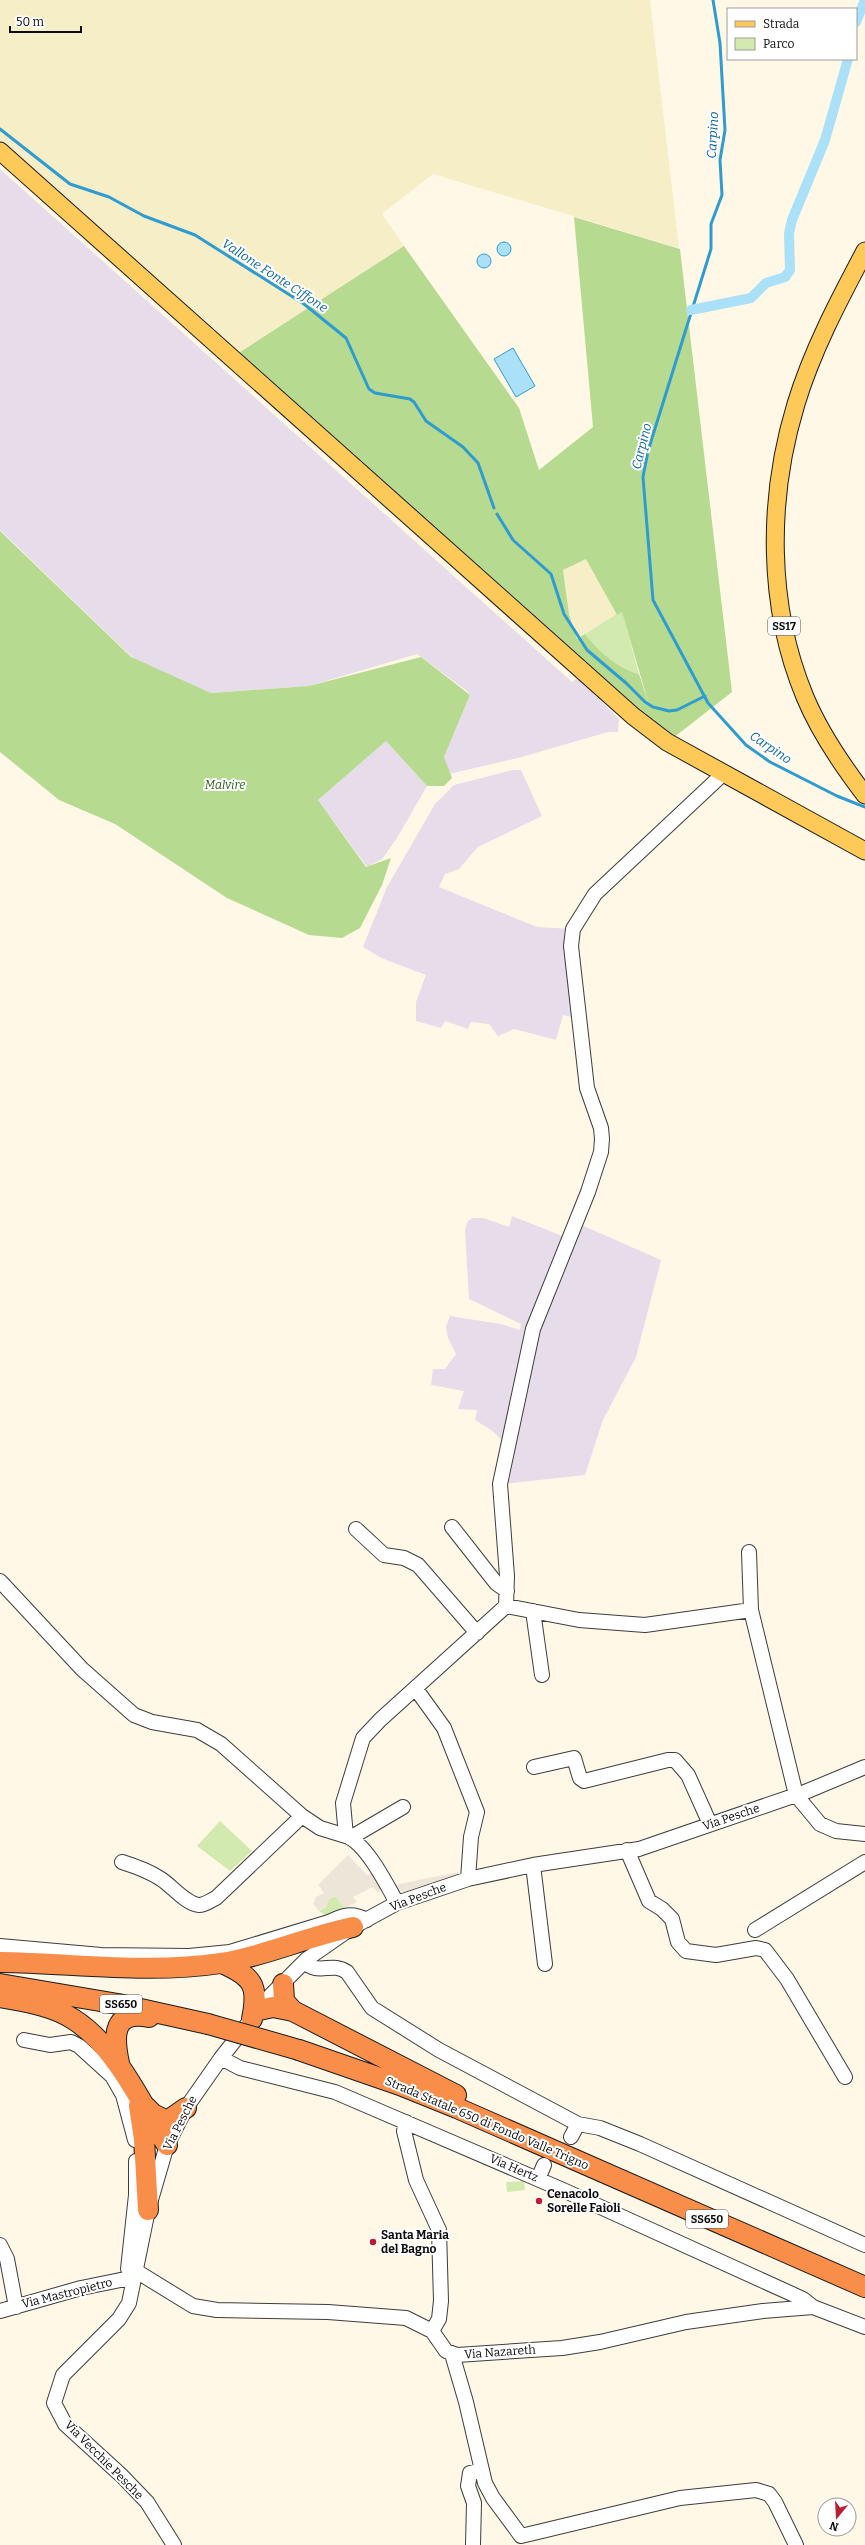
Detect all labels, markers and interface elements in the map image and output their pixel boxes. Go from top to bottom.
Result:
scale bar [10,8,81,34]
legend [727,8,857,60]
text: 50 m [16,15,45,29]
text: Strada [763,17,800,31]
text: Parco [763,37,794,51]
water label: Carpino [704,111,721,159]
water label: Vallone Fonte Ciffone [219,236,331,315]
water label: Carpino [629,422,654,471]
road number: SS17 [768,617,800,635]
water label: Carpino [747,728,794,767]
park label: Malvire [205,778,245,792]
street label: Via Pesche [701,1801,761,1833]
street label: Via Pesche [388,1880,448,1914]
road number: SS650 [100,1995,142,2013]
street label: Strada Statale 650 di Fondo Valle Trigno [383,2074,591,2172]
street label: Via Pesche [160,2093,200,2153]
street label: Via Hertz [488,2151,541,2185]
place label: Cenacolo Sorelle Faioli [547,2187,621,2215]
marker: Cenacolo Sorelle Faioli [534,2196,544,2206]
road number: SS650 [686,2210,728,2228]
place label: Santa Maria del Bagno [381,2228,449,2256]
marker: Santa Maria del Bagno [368,2237,378,2247]
street label: Via Mastropietro [20,2275,114,2311]
street label: Via Nazareth [464,2342,537,2361]
street label: Via Vecchie Pesche [62,2418,146,2502]
north arrow [817,2497,857,2537]
text: N [828,2518,840,2534]

